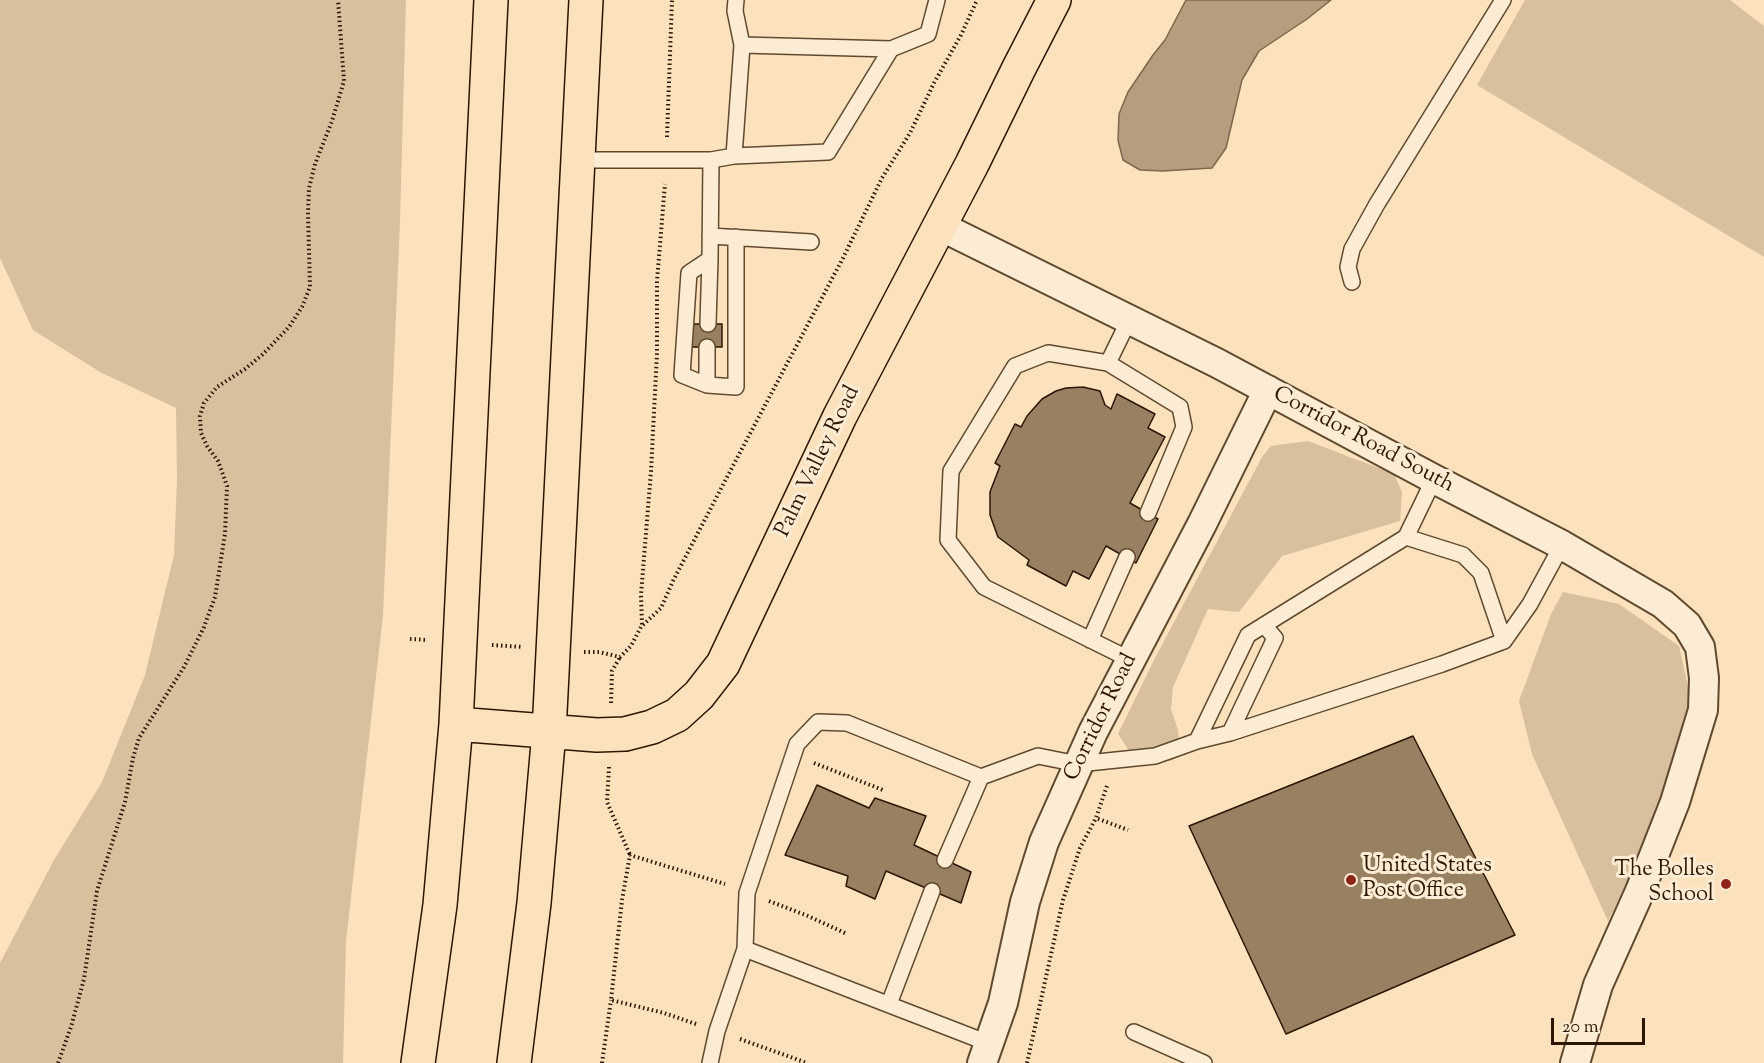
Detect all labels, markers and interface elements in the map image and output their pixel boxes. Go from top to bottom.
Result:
street label: Palm Valley Road [771,382,867,542]
street label: Corridor Road South [1268,382,1458,500]
street label: Corridor Road [1060,650,1144,786]
place label: United States Post Office [1363,854,1492,906]
place label: The Bolles School [1614,858,1714,909]
marker: United States Post Office [1344,873,1358,887]
marker: The Bolles School [1719,877,1733,891]
scale bar [1554,1006,1648,1044]
text: 20 m [1562,1015,1599,1041]

